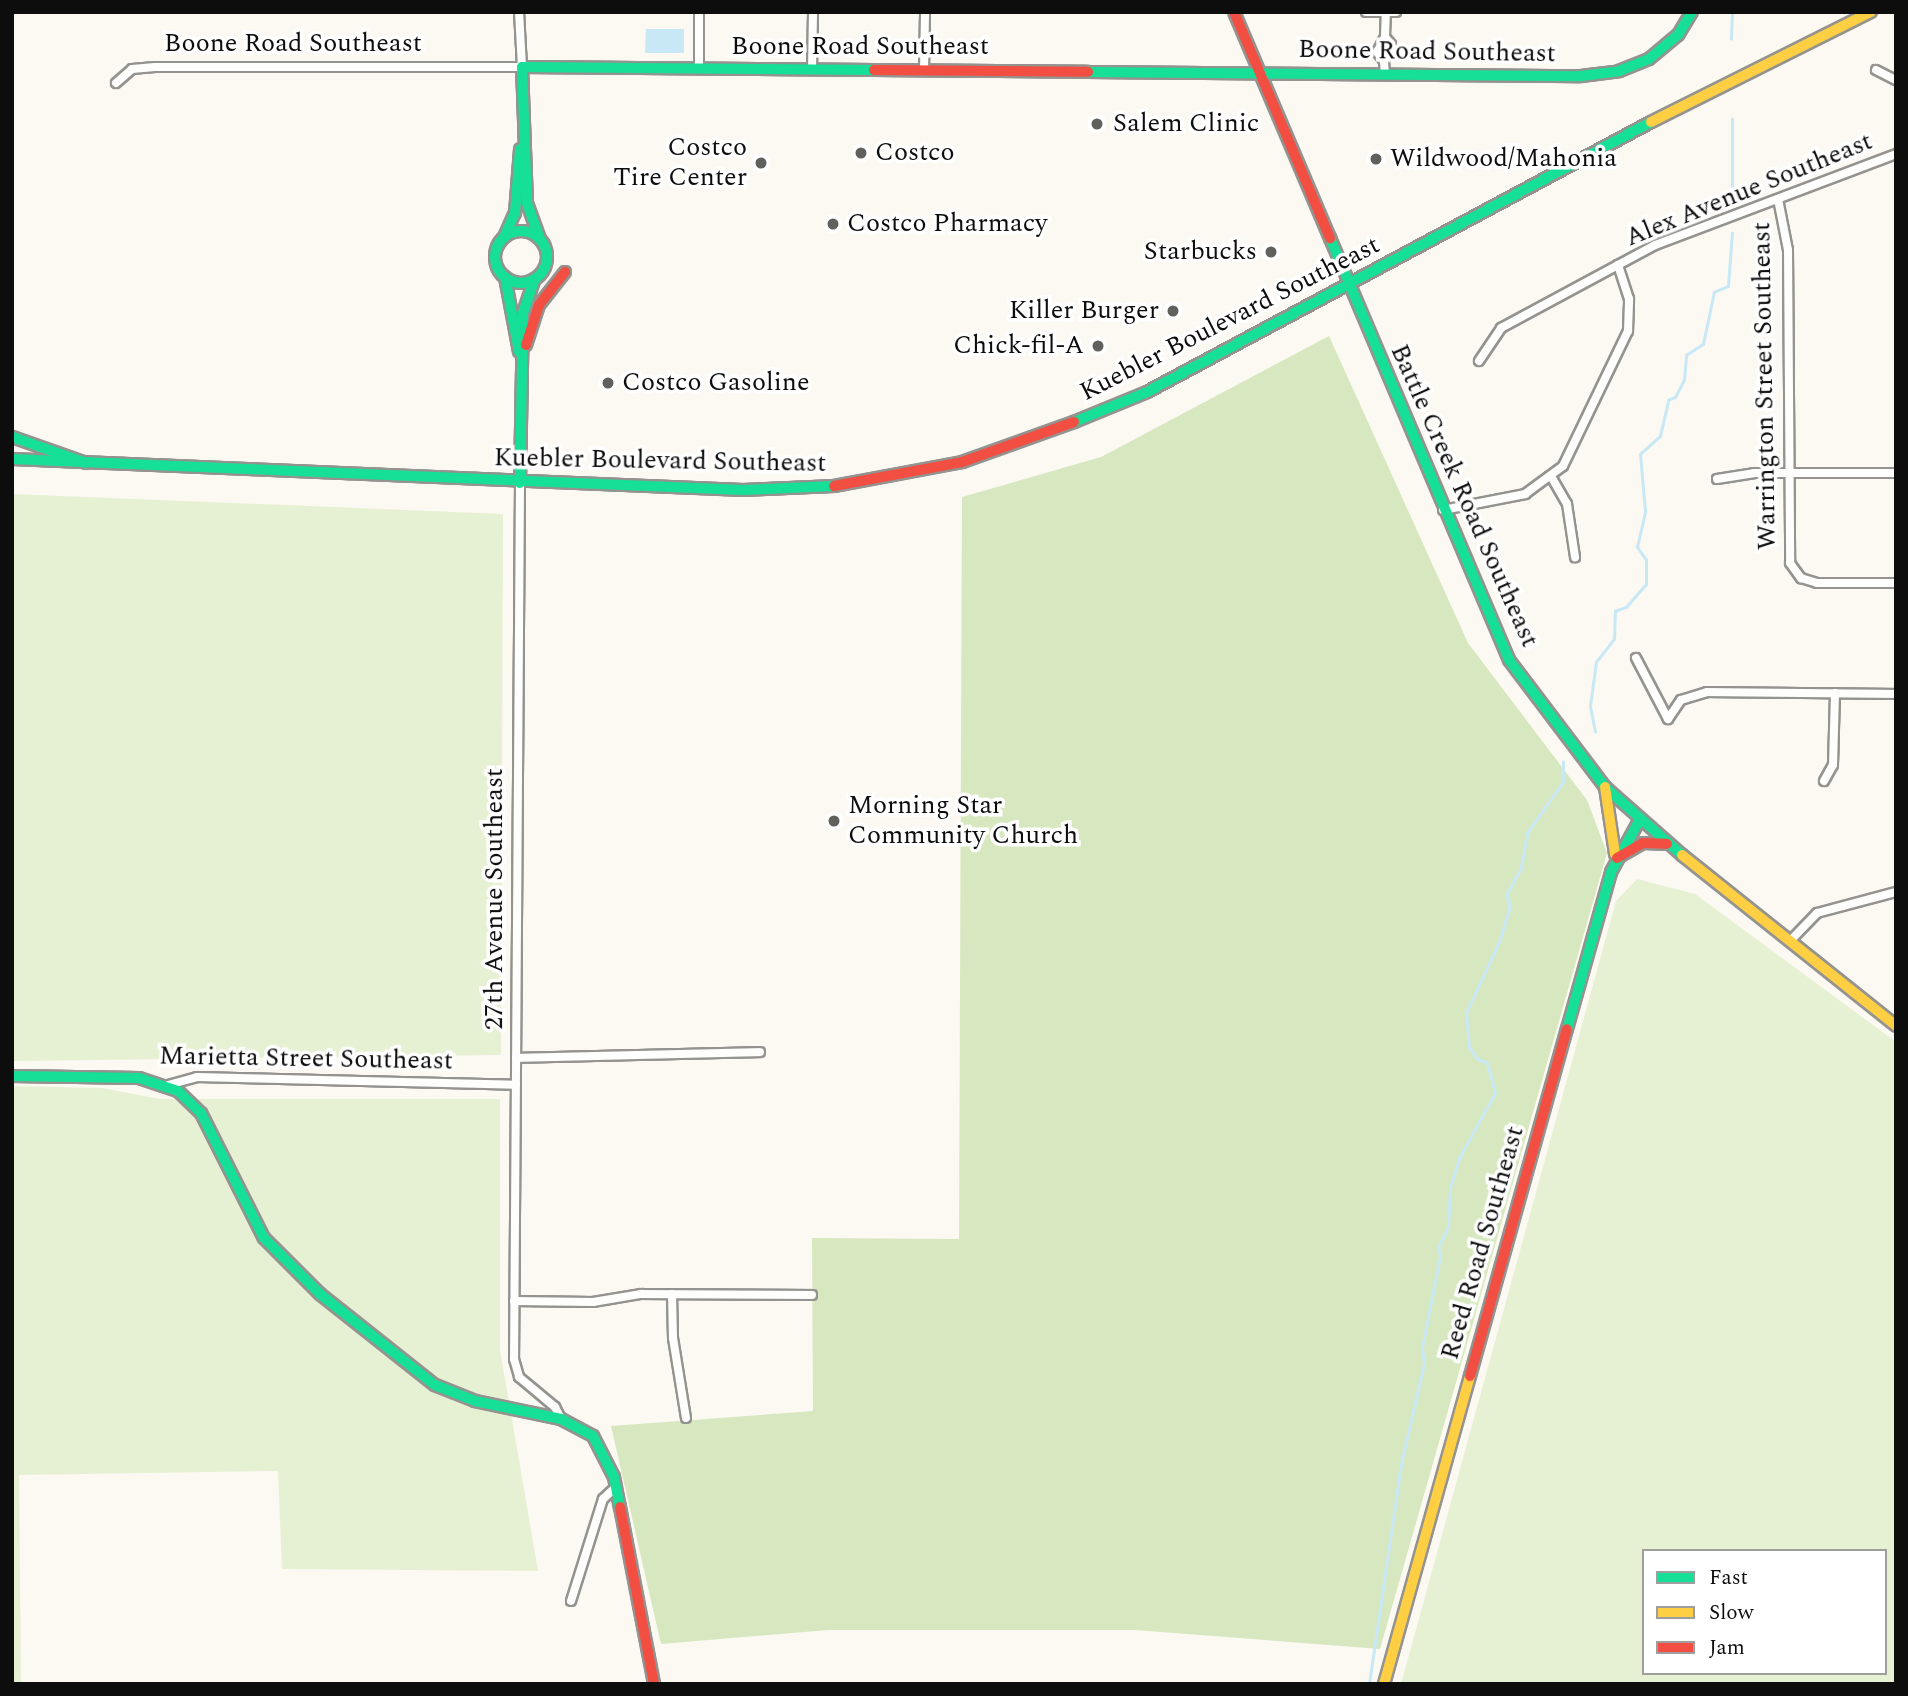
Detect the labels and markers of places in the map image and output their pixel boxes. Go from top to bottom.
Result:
place label: Salem Clinic [1113,108,1259,140]
marker: Salem Clinic [1087,114,1107,134]
place label: Costco Tire Center [613,132,747,194]
place label: Costco [875,137,955,169]
place label: Wildwood/Mahonia [1390,143,1617,175]
marker: Costco [853,145,869,161]
marker: Wildwood/Mahonia [1368,151,1384,167]
marker: Costco Tire Center [753,155,769,171]
place label: Costco Pharmacy [847,208,1048,240]
marker: Costco Pharmacy [825,216,841,232]
place label: Starbucks [1144,236,1257,268]
marker: Starbucks [1263,244,1279,260]
place label: Killer Burger [1009,295,1159,327]
marker: Killer Burger [1165,303,1181,319]
place label: Chick-fil-A [953,330,1084,362]
marker: Chick-fil-A [1090,338,1106,354]
place label: Costco Gasoline [622,367,810,399]
marker: Costco Gasoline [600,375,616,391]
place label: Morning Star Community Church [848,790,1078,852]
marker: Morning Star Community Church [826,813,842,829]

